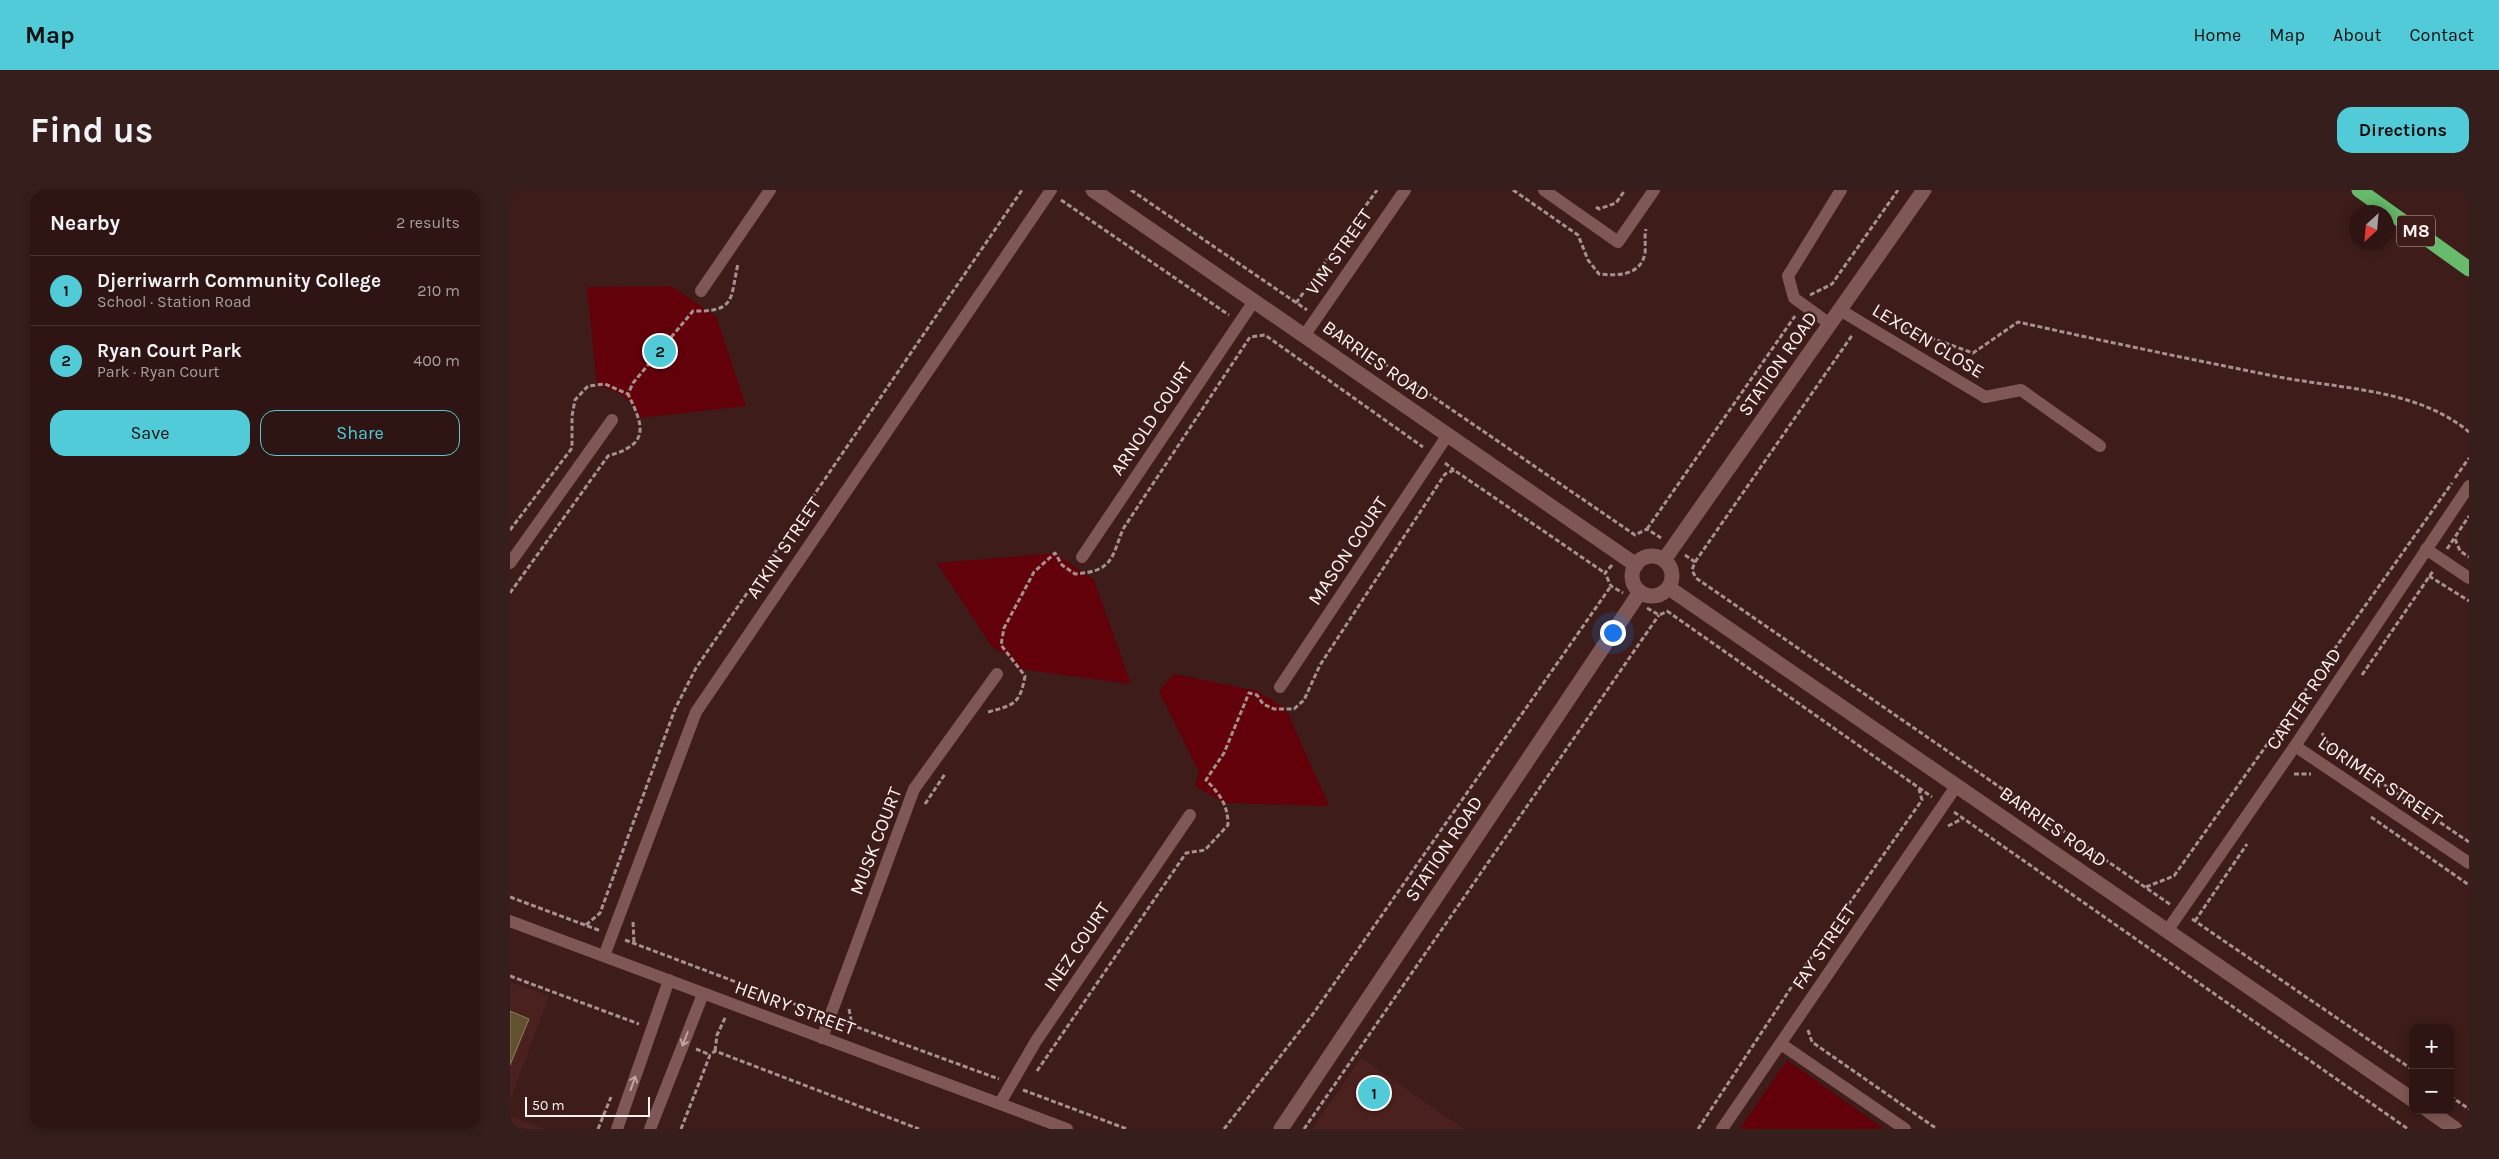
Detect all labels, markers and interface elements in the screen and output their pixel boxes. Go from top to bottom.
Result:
text: Map [25,21,75,49]
text: Home [2193,24,2241,46]
text: Map [2269,24,2305,46]
text: About [2333,24,2382,46]
text: Contact [2410,24,2474,46]
button: Directions [2337,107,2469,153]
text: Find us [30,110,153,151]
street label: VIM STREET [1301,204,1377,299]
north arrow [2349,205,2394,250]
text: Nearby [50,211,120,235]
text: 2 results [396,213,460,232]
road number: M8 [2397,216,2435,246]
text: Djerriwarrh Community College [97,270,381,292]
text: 1 [63,281,69,300]
text: 210 m [417,281,460,300]
text: School · Station Road [97,292,251,311]
street label: LEXCEN CLOSE [1868,299,1988,383]
street label: STATION ROAD [1734,308,1822,420]
street label: BARRIES ROAD [1318,316,1434,406]
pin: 2 [644,332,676,370]
text: Ryan Court Park [97,340,242,362]
text: 2 [61,351,71,370]
text: 400 m [413,351,460,370]
street label: ARNOLD COURT [1106,358,1198,480]
text: Park · Ryan Court [97,362,219,381]
button: Save [50,410,250,456]
button: Share [260,410,460,456]
street label: MASON COURT [1304,492,1393,609]
street label: ATKIN STREET [742,493,826,603]
your location [1600,620,1626,646]
street label: CARTER ROAD [2262,644,2346,754]
street label: LORIMER STREET [2314,731,2446,831]
street label: BARRIES ROAD [1995,782,2111,872]
street label: MUSK COURT [845,784,907,898]
street label: STATION ROAD [1401,792,1487,906]
street label: INEZ COURT [1039,898,1115,996]
street label: FAY STREET [1788,900,1861,994]
street label: HENRY STREET [732,976,859,1040]
map controls [2409,1024,2454,1114]
button: + [2409,1024,2454,1069]
one-way arrow [680,1031,690,1046]
button: − [2409,1069,2454,1114]
pin: 1 [1358,1074,1390,1112]
one-way arrow [629,1076,638,1091]
scale bar [525,1094,650,1117]
text: 50 m [532,1097,565,1114]

